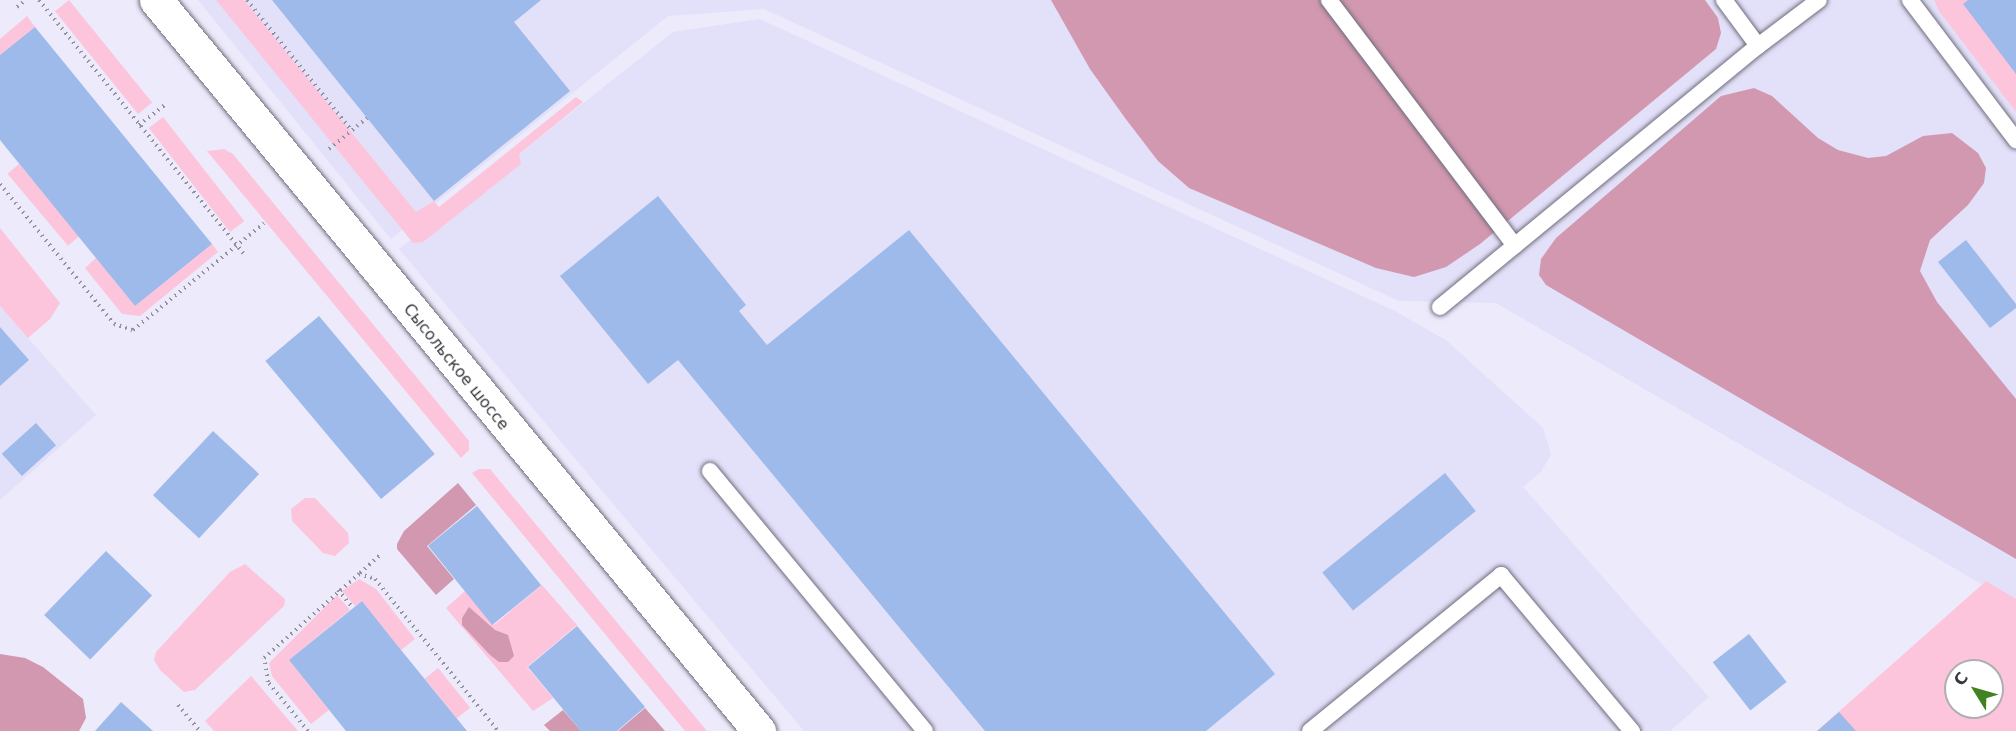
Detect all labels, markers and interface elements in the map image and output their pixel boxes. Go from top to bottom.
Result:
street label: Сысольское шоссе [399,300,513,434]
north arrow [1944,659,2004,719]
text: С [1950,669,1972,689]

